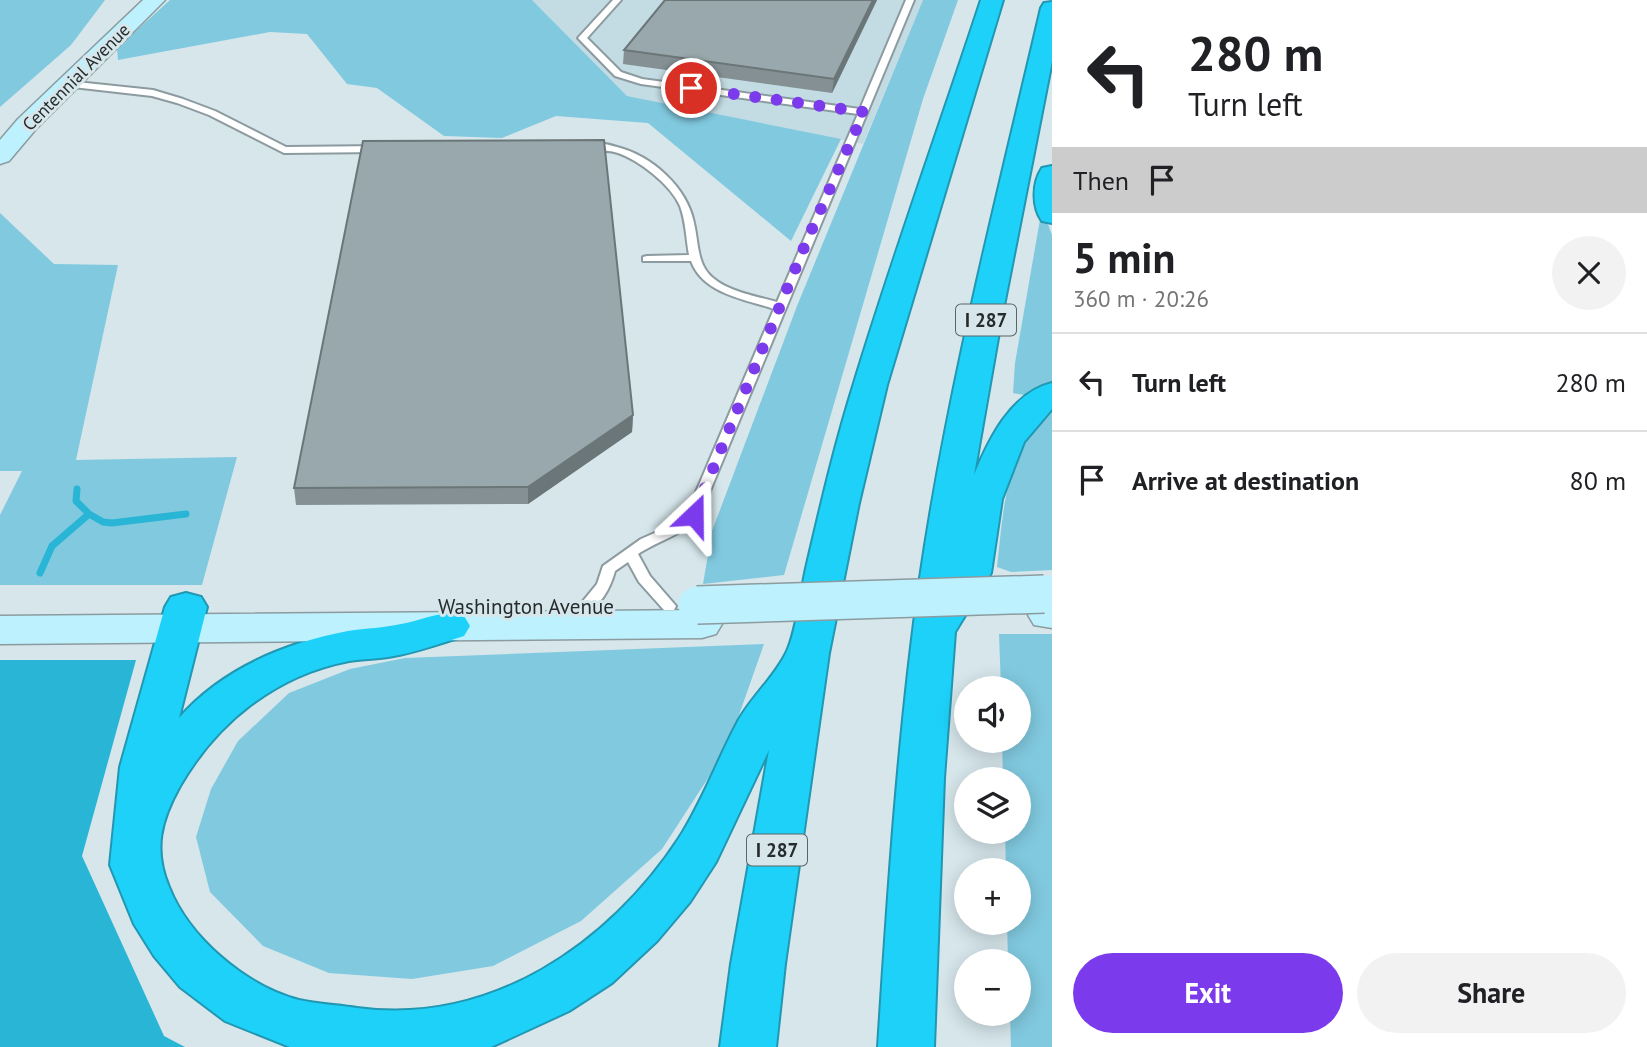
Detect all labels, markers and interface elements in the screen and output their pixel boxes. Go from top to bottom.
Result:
street label: Centennial Avenue [17,18,135,136]
text: 280 m [1188,21,1323,85]
icon: left [1073,28,1164,119]
pin [661,58,721,118]
icon: arrive [672,69,710,107]
text: Turn left [1188,83,1303,125]
icon: arrive [1143,161,1181,199]
text: Then [1073,164,1129,197]
text: 5 min [1073,230,1175,285]
button: close [1552,236,1626,310]
text: 360 m · 20:26 [1073,284,1209,313]
road number: I 287 [956,304,1016,336]
icon: left [1073,363,1111,401]
text: Turn left [1132,366,1226,399]
text: 280 m [1555,366,1626,399]
icon: arrive [1073,461,1111,499]
text: Arrive at destination [1132,464,1359,497]
text: 80 m [1570,464,1626,497]
position arrow [657,478,731,552]
street label: Washington Avenue [438,593,614,620]
map controls [954,676,1031,1026]
button: sound [954,676,1031,753]
button: layers [954,767,1031,844]
road number: I 287 [747,834,807,866]
button: + [954,858,1031,935]
button: − [954,949,1031,1026]
button: Exit [1073,953,1343,1033]
button: Share [1357,953,1626,1033]

